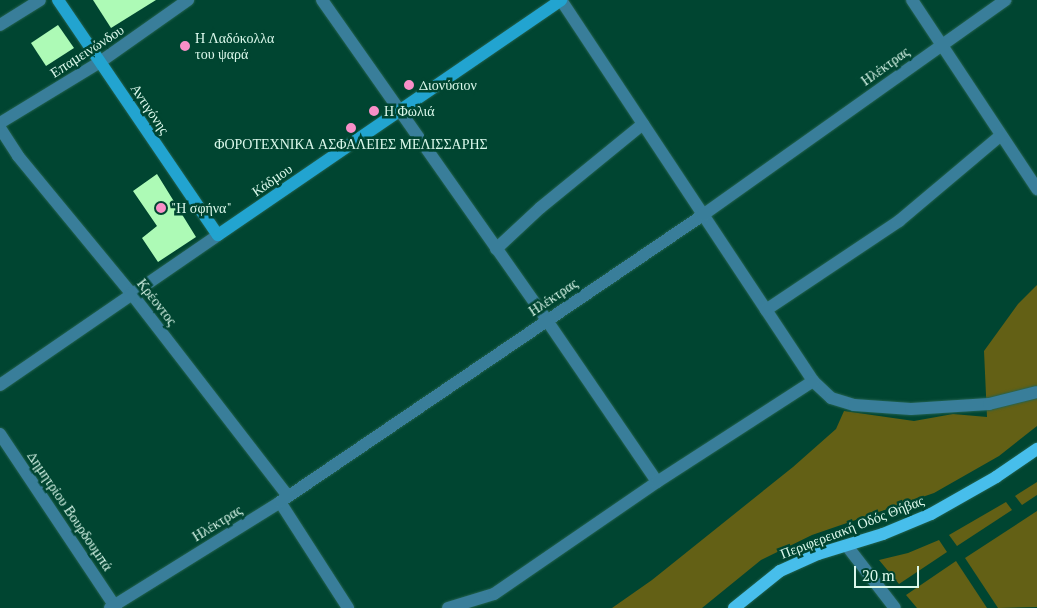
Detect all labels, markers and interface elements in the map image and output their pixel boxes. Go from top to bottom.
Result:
street label: Επαμεινώνδου [47,21,127,81]
place label: H Λαδόκολλα του ψαρά [195,30,274,62]
marker: H Λαδόκολλα του ψαρά [179,40,191,52]
street label: Ηλέκτρας [858,43,912,89]
place label: Διονύσιον [419,77,477,93]
marker: Διονύσιον [403,79,415,91]
street label: Αντιγόνης [127,81,173,137]
place label: Η Φωλιά [384,103,435,119]
marker: Η Φωλιά [368,105,380,117]
marker: ΦΟΡΟΤΕΧΝΙΚΑ ΑΣΦΑΛΕΙΕΣ ΜΕΛΙΣΣΑΡΗΣ [345,122,357,134]
place label: ΦΟΡΟΤΕΧΝΙΚΑ ΑΣΦΑΛΕΙΕΣ ΜΕΛΙΣΣΑΡΗΣ [214,136,488,152]
street label: Κάδμου [249,160,295,200]
place label: "Η σφήνα" [171,200,232,216]
marker: "Η σφήνα" [155,202,167,214]
street label: Κρέοντος [134,275,180,329]
street label: Ηλέκτρας [525,275,581,319]
street label: Δημητρίου Βουρδουμπά [24,448,116,574]
street label: Περιφερειακή Οδός Θήβας [778,492,926,562]
street label: Ηλέκτρας [189,501,245,545]
scale bar [857,556,922,588]
text: 20 m [862,565,895,585]

